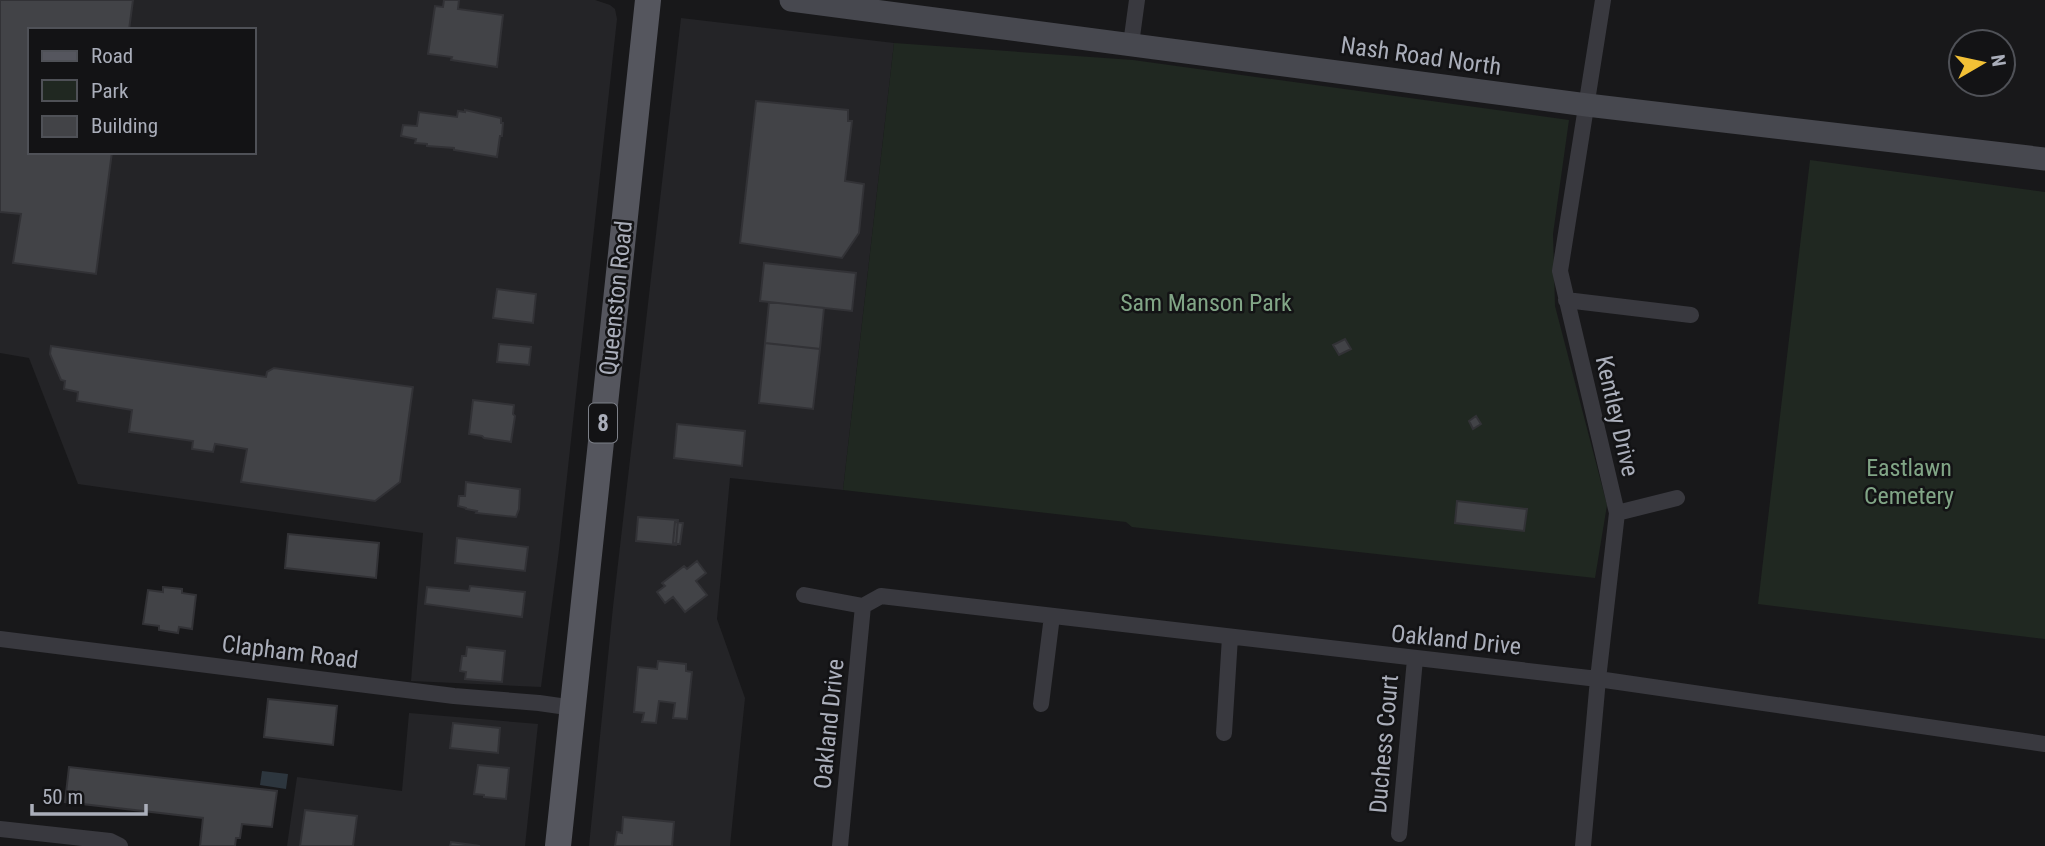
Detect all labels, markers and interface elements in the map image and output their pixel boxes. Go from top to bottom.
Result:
legend [28,28,256,154]
north arrow [1947,28,2017,98]
street label: Nash Road North [1339,31,1503,81]
text: Road [91,44,133,68]
text: N [1986,53,2011,68]
text: Park [91,79,129,103]
text: Building [91,114,158,138]
street label: Queenston Road [594,219,638,377]
park label: Sam Manson Park [1120,289,1292,317]
street label: Kentley Drive [1590,353,1644,479]
road number: 8 [589,404,617,442]
park label: Eastlawn Cemetery [1864,454,1954,510]
street label: Oakland Drive [1390,619,1522,661]
street label: Clapham Road [220,630,360,674]
street label: Oakland Drive [808,658,850,790]
street label: Duchess Court [1364,674,1404,814]
scale bar [32,772,145,816]
text: 50 m [42,785,83,809]

